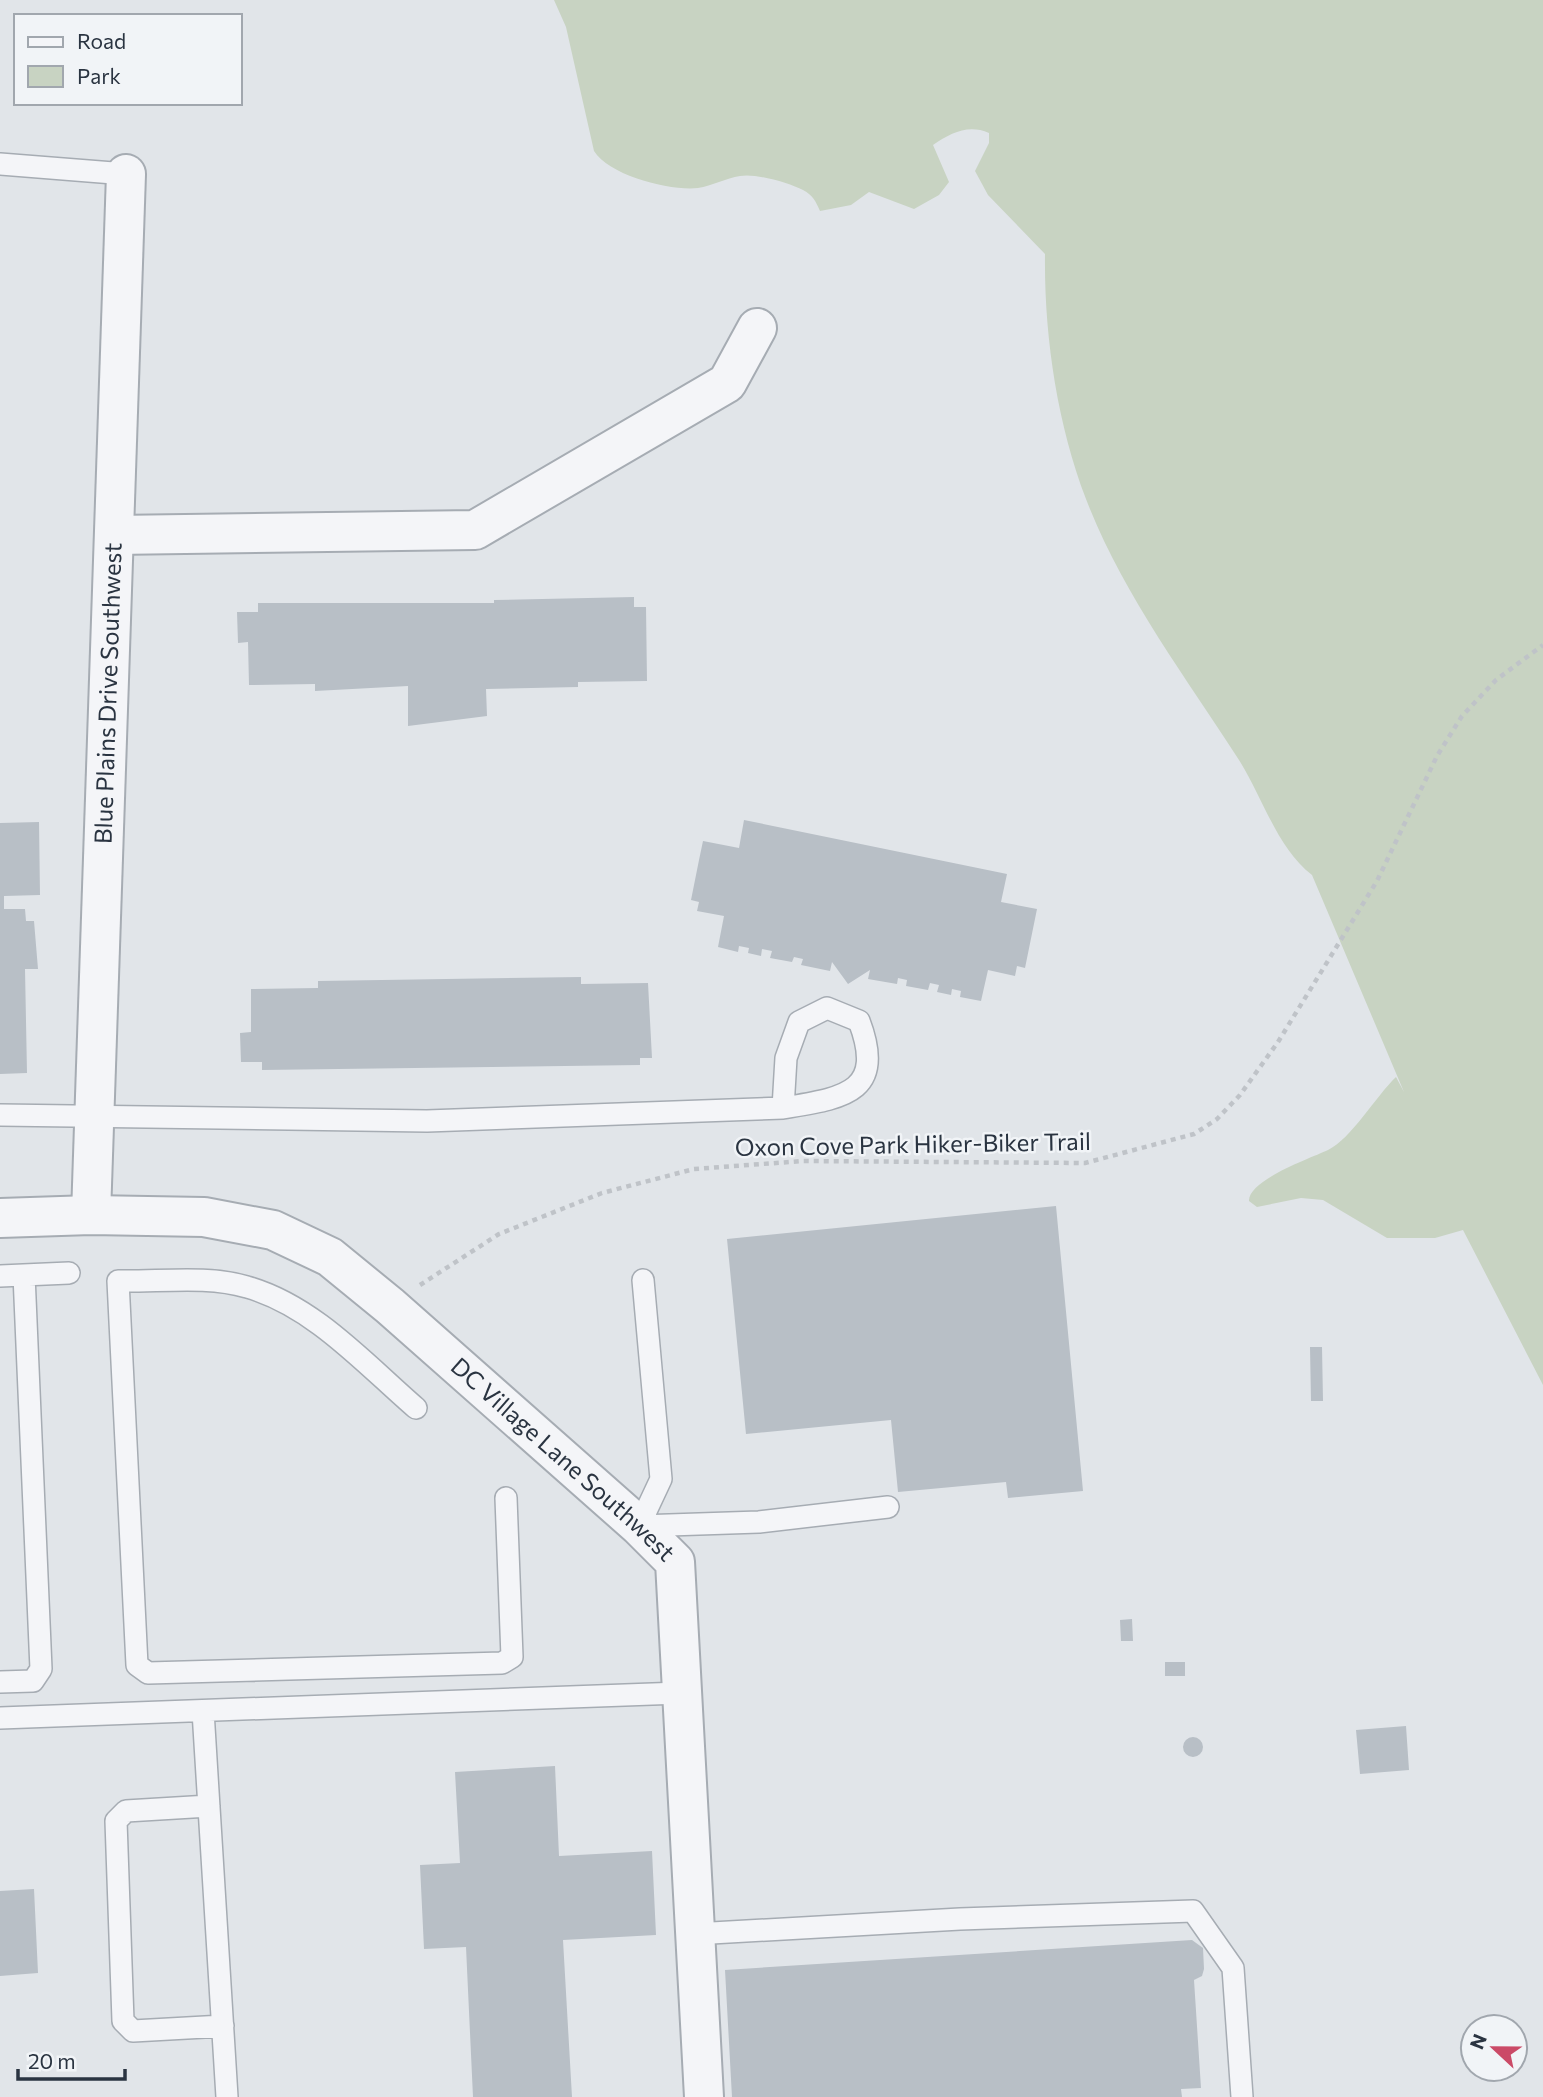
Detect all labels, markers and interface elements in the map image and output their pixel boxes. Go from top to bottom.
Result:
legend [14,14,242,105]
text: Road [77,28,126,53]
text: Park [77,63,121,88]
street label: Blue Plains Drive Southwest [87,542,127,844]
street label: Oxon Cove Park Hiker-Biker Trail [735,1126,1091,1161]
street label: DC Village Lane Southwest [446,1351,682,1567]
north arrow [1459,2013,1529,2083]
text: N [1464,2031,1491,2052]
scale bar [18,2038,124,2082]
text: 20 m [28,2048,76,2073]

